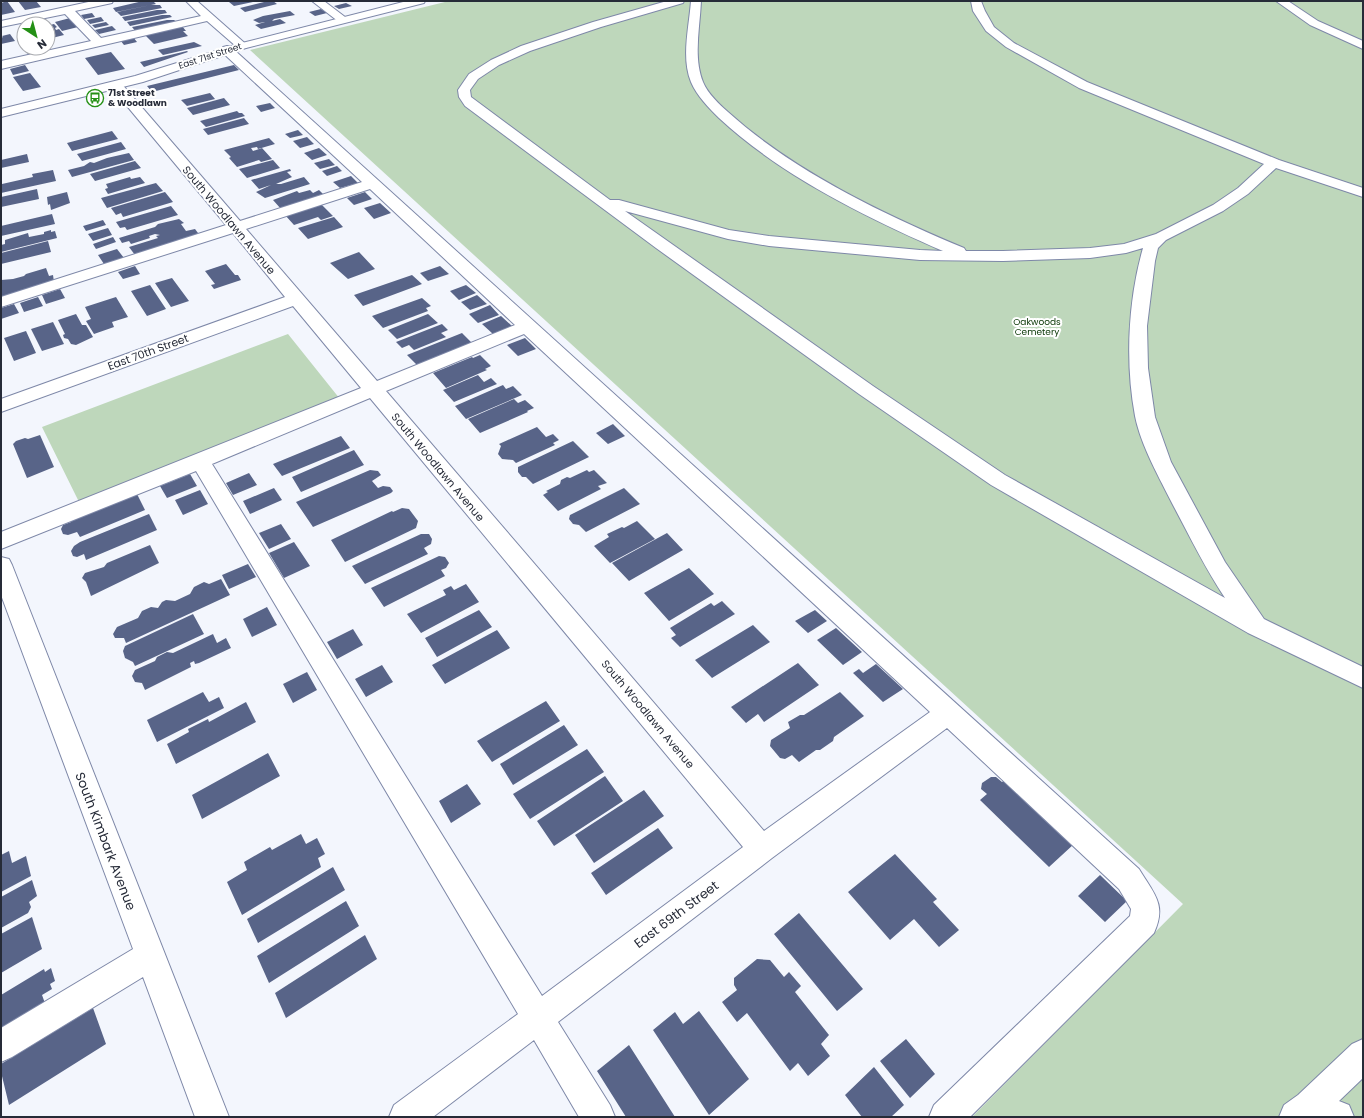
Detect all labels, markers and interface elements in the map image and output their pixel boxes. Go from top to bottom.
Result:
north arrow [16,16,56,56]
text: N [34,35,50,53]
street label: East 71st Street [177,40,243,72]
place label: 71st Street & Woodlawn [108,87,167,109]
bus stop icon: 71st Street & Woodlawn [85,88,105,108]
street label: South Woodlawn Avenue [179,162,279,278]
park label: Oakwoods Cemetery [1013,316,1061,338]
street label: East 70th Street [105,330,191,374]
street label: South Woodlawn Avenue [388,409,488,525]
street label: South Woodlawn Avenue [598,656,698,772]
street label: South Kimbark Avenue [70,769,141,913]
street label: East 69th Street [630,876,723,953]

